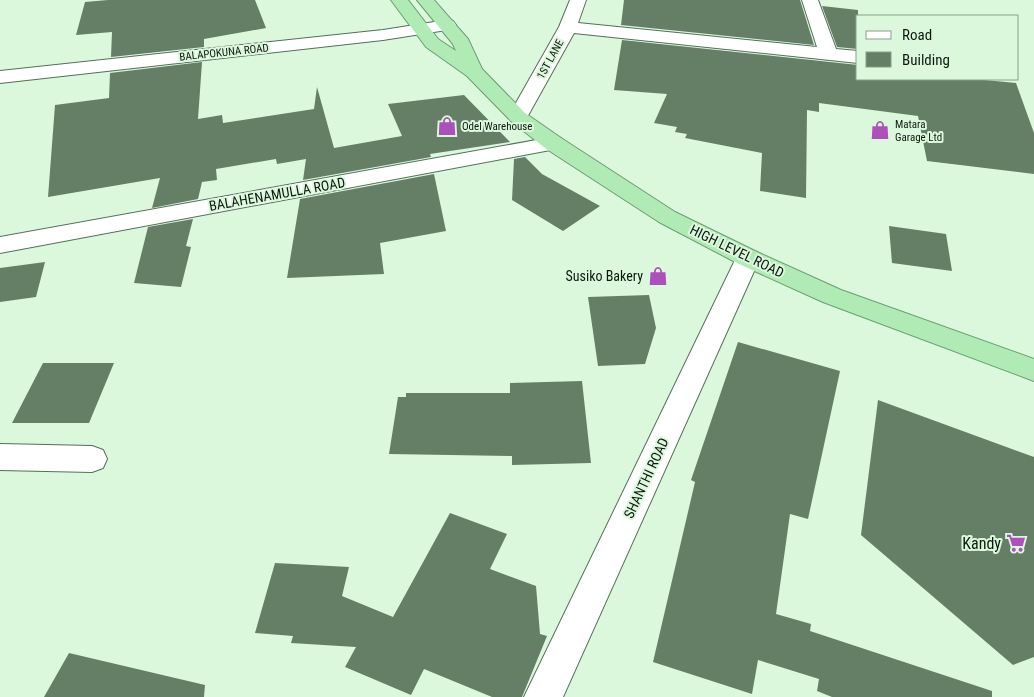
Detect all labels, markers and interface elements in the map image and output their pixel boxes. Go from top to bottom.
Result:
legend [856,15,1019,80]
text: Road [902,26,932,44]
street label: 1ST LANE [534,37,567,81]
street label: BALAPOKUNA ROAD [179,41,269,64]
text: Building [902,51,950,69]
shop icon: Odel Warehouse [436,115,458,137]
place label: Matara Garage Ltd [895,118,942,144]
shop icon: Matara Garage Ltd [869,119,891,141]
place label: Odel Warehouse [462,120,532,133]
street label: BALAHENAMULLA ROAD [208,174,346,214]
street label: HIGH LEVEL ROAD [687,221,787,281]
shop icon: Susiko Bakery [647,265,669,287]
place label: Susiko Bakery [566,268,643,284]
street label: SHANTHI ROAD [620,435,672,521]
supermarket icon: Kandy [1005,532,1027,554]
place label: Kandy [962,534,1001,553]

